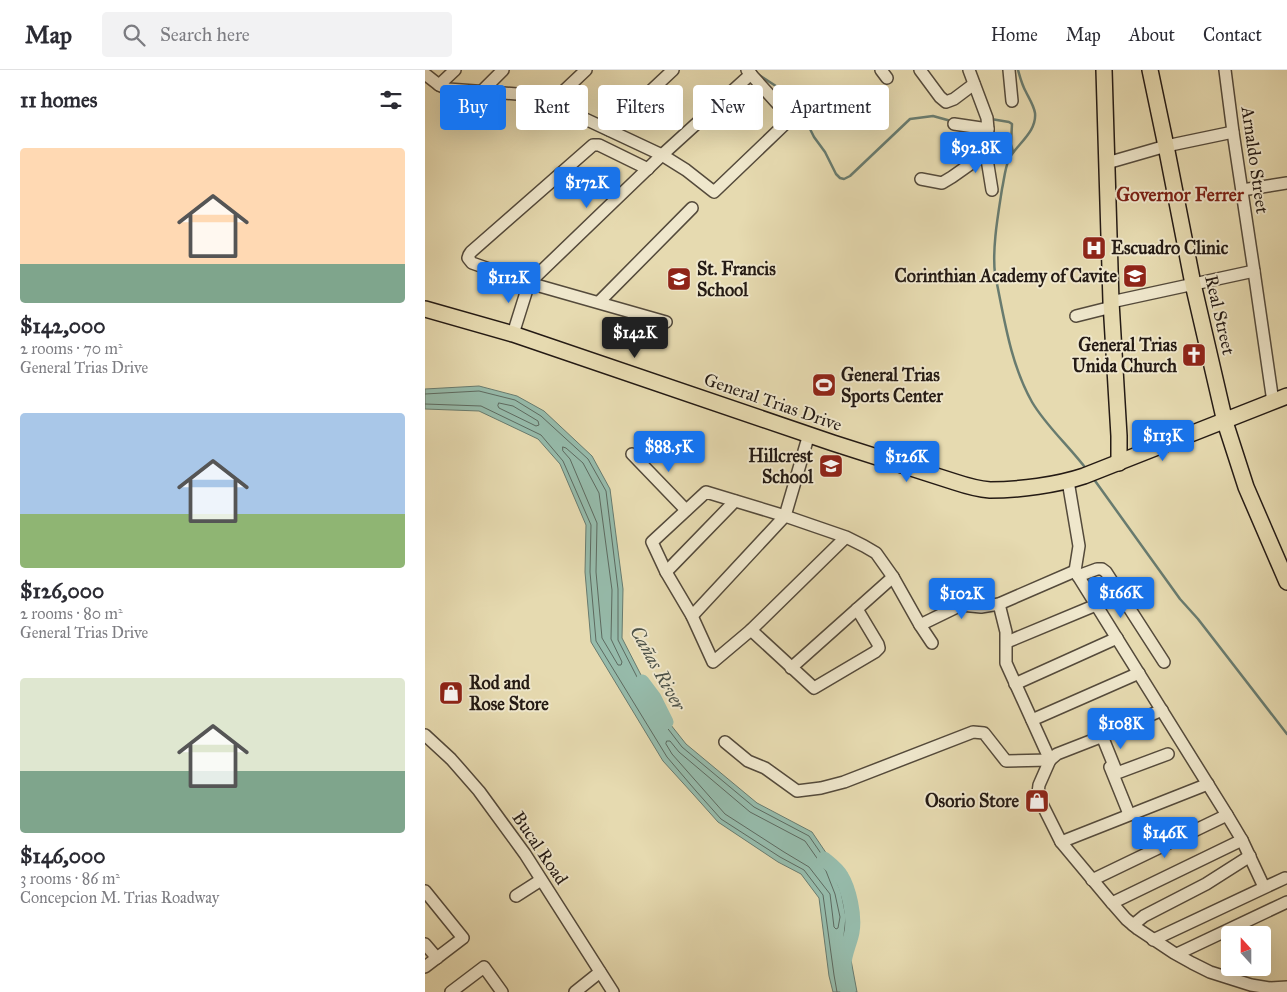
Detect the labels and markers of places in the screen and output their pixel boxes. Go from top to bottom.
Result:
pin: $92.8K [935,132,1017,174]
pin: $172K [552,166,622,209]
hospital icon: Escuadro Clinic [1081,235,1107,261]
place label: Escuadro Clinic [1111,237,1229,259]
place label: St. Francis School [697,258,776,301]
pin: $112K [474,262,544,304]
school or university icon: Corinthian Academy of Cavite [1122,263,1148,289]
place label: Corinthian Academy of Cavite [895,265,1117,288]
school or university icon: St. Francis School [666,266,692,292]
pin: $142K [600,316,670,359]
place label: General Trias Unida Church [1072,334,1178,377]
church icon: General Trias Unida Church [1181,342,1207,368]
place label: General Trias Sports Center [841,364,944,408]
sports icon: General Trias Sports Center [811,372,837,398]
pin: $113K [1128,420,1198,462]
pin: $88.5K [628,430,710,473]
pin: $126K [872,440,942,483]
place label: Hillcrest School [748,445,814,488]
school or university icon: Hillcrest School [818,453,844,479]
pin: $166K [1086,576,1156,619]
pin: $102K [927,578,997,620]
place label: Rod and Rose Store [469,672,549,715]
shop icon: Rod and Rose Store [438,680,464,706]
pin: $108K [1086,708,1156,750]
shop icon: Osorio Store [1024,788,1050,814]
place label: Osorio Store [925,790,1020,812]
pin: $146K [1130,816,1200,859]

